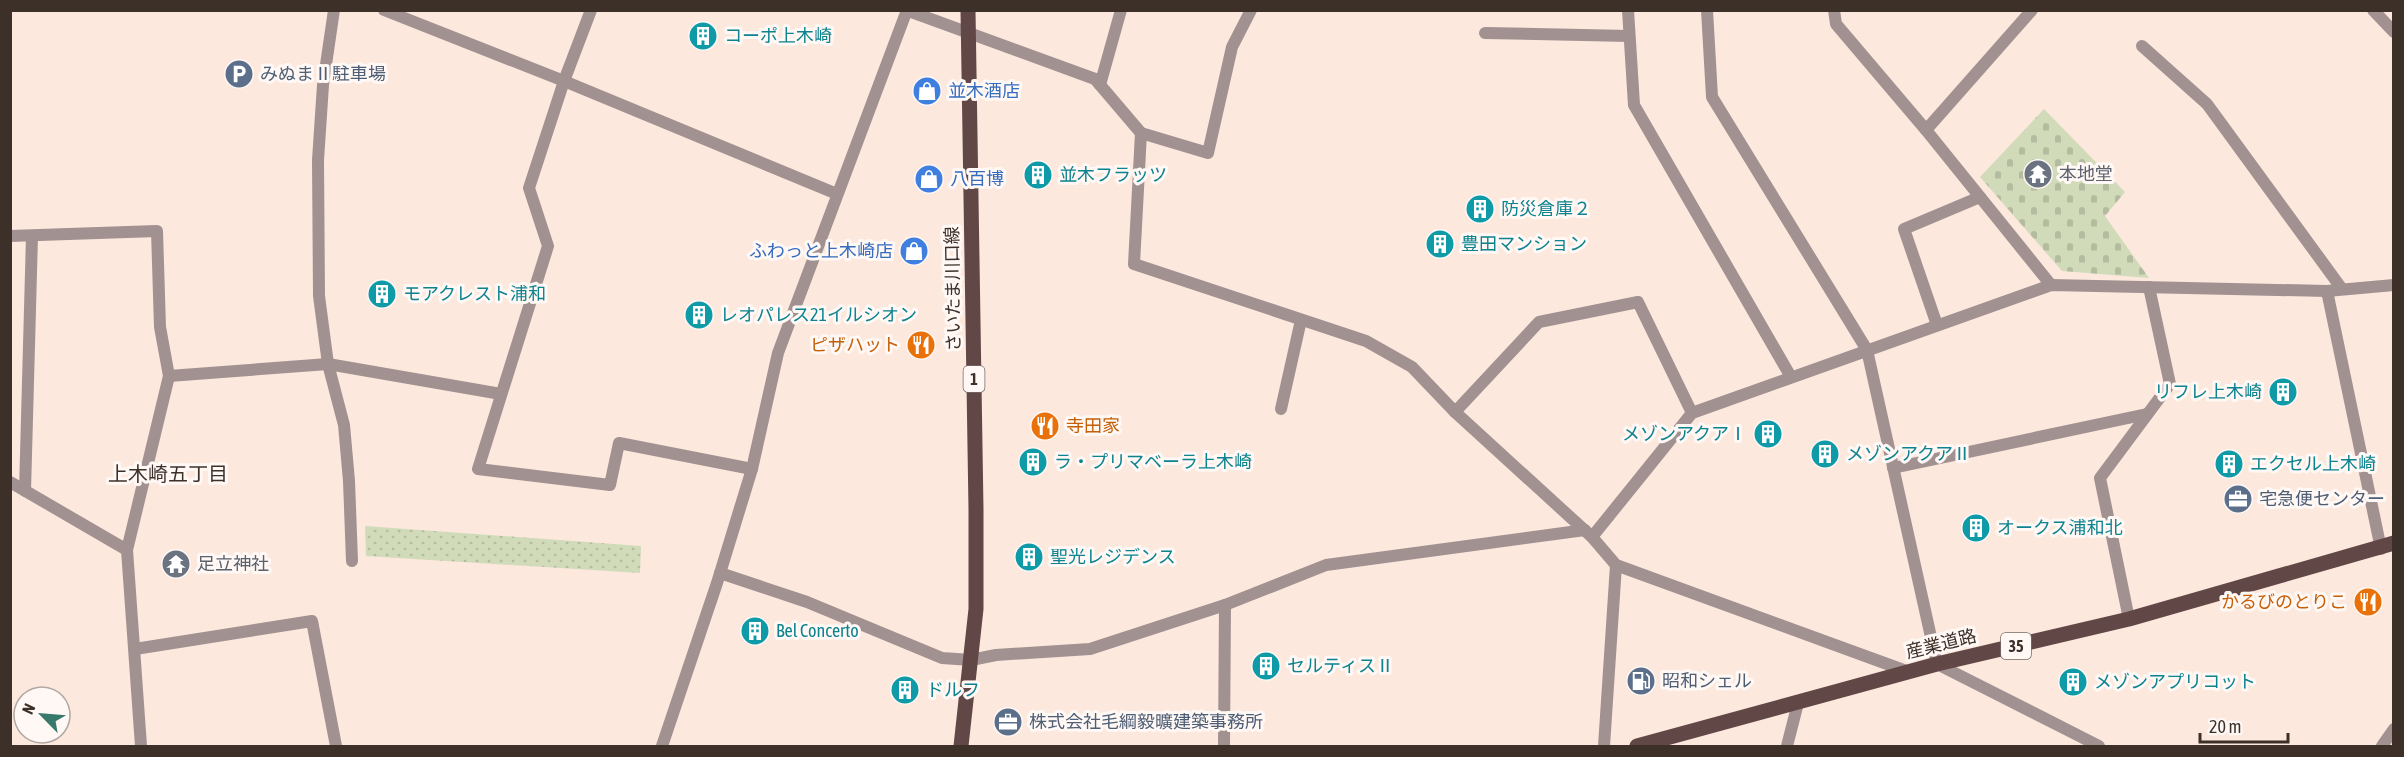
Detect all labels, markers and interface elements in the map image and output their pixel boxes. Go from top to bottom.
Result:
building icon: コーポ上木崎 [687,20,719,52]
place label: コーポ上木崎 [724,25,832,46]
parking icon: みぬまⅡ駐車場 [223,58,255,90]
place label: みぬまⅡ駐車場 [260,63,386,84]
shop icon: 並木酒店 [911,75,943,107]
place label: 並木酒店 [948,80,1020,101]
temple icon: 本地堂 [2022,158,2054,190]
building icon: 並木フラッツ [1022,159,1054,191]
shop icon: 八百博 [913,163,945,195]
place label: 本地堂 [2059,163,2113,184]
place label: 並木フラッツ [1059,164,1167,185]
place label: 八百博 [950,168,1004,189]
building icon: 防災倉庫２ [1464,193,1496,225]
place label: 防災倉庫２ [1501,198,1591,219]
street label: さいたま川口線 [941,226,964,352]
building icon: 豊田マンション [1424,228,1456,260]
place label: 豊田マンション [1461,233,1587,254]
shop icon: ふわっと上木崎店 [898,235,930,267]
place label: ふわっと上木崎店 [749,240,893,261]
building icon: モアクレスト浦和 [366,278,398,310]
place label: モアクレスト浦和 [403,283,546,304]
building icon: レオパレス21イルシオン [683,299,715,331]
place label: レオパレス21イルシオン [720,304,917,325]
restaurant icon: ピザハット [905,329,937,361]
place label: ピザハット [810,334,900,355]
road number: 1 [964,366,984,392]
building icon: リフレ上木崎 [2267,376,2299,408]
place label: リフレ上木崎 [2154,381,2262,402]
restaurant icon: 寺田家 [1029,410,1061,442]
place label: 寺田家 [1066,415,1120,436]
building icon: メゾンアクアⅠ [1752,418,1784,450]
place label: メゾンアクアⅠ [1622,423,1747,444]
building icon: メゾンアクアⅡ [1809,438,1841,470]
place label: メゾンアクアⅡ [1846,443,1971,464]
building icon: ラ・プリマベーラ上木崎 [1017,446,1049,478]
building icon: エクセル上木崎 [2213,448,2245,480]
place label: ラ・プリマベーラ上木崎 [1054,451,1252,472]
place label: エクセル上木崎 [2250,453,2376,474]
district label: 上木崎五丁目 [108,462,228,485]
office icon: 宅急便センター [2222,483,2254,515]
place label: 宅急便センター [2259,488,2385,509]
building icon: オークス浦和北 [1960,512,1992,544]
place label: オークス浦和北 [1997,517,2122,538]
building icon: 聖光レジデンス [1013,541,1045,573]
place label: 聖光レジデンス [1050,546,1176,567]
temple icon: 足立神社 [160,548,192,580]
place label: 足立神社 [197,553,269,574]
restaurant icon: かるびのとりこ [2352,586,2384,618]
place label: かるびのとりこ [2221,591,2347,612]
building icon: Bel Concerto [739,615,771,647]
place label: Bel Concerto [776,620,859,641]
street label: 産業道路 [1903,625,1978,662]
road number: 35 [2001,633,2031,659]
building icon: セルティスⅡ [1250,650,1282,682]
place label: セルティスⅡ [1287,655,1394,676]
fuel station icon: 昭和シェル [1625,665,1657,697]
building icon: メゾンアプリコット [2057,666,2089,698]
place label: 昭和シェル [1662,670,1752,691]
place label: メゾンアプリコット [2094,671,2256,692]
building icon: ドルフ [889,674,921,706]
place label: ドルフ [926,679,980,700]
north arrow [12,685,72,745]
text: N [18,701,39,717]
office icon: 株式会社毛綱毅曠建築事務所 [992,706,1024,738]
scale bar [2200,706,2288,744]
place label: 株式会社毛綱毅曠建築事務所 [1029,711,1263,732]
text: 20 m [2209,716,2241,737]

